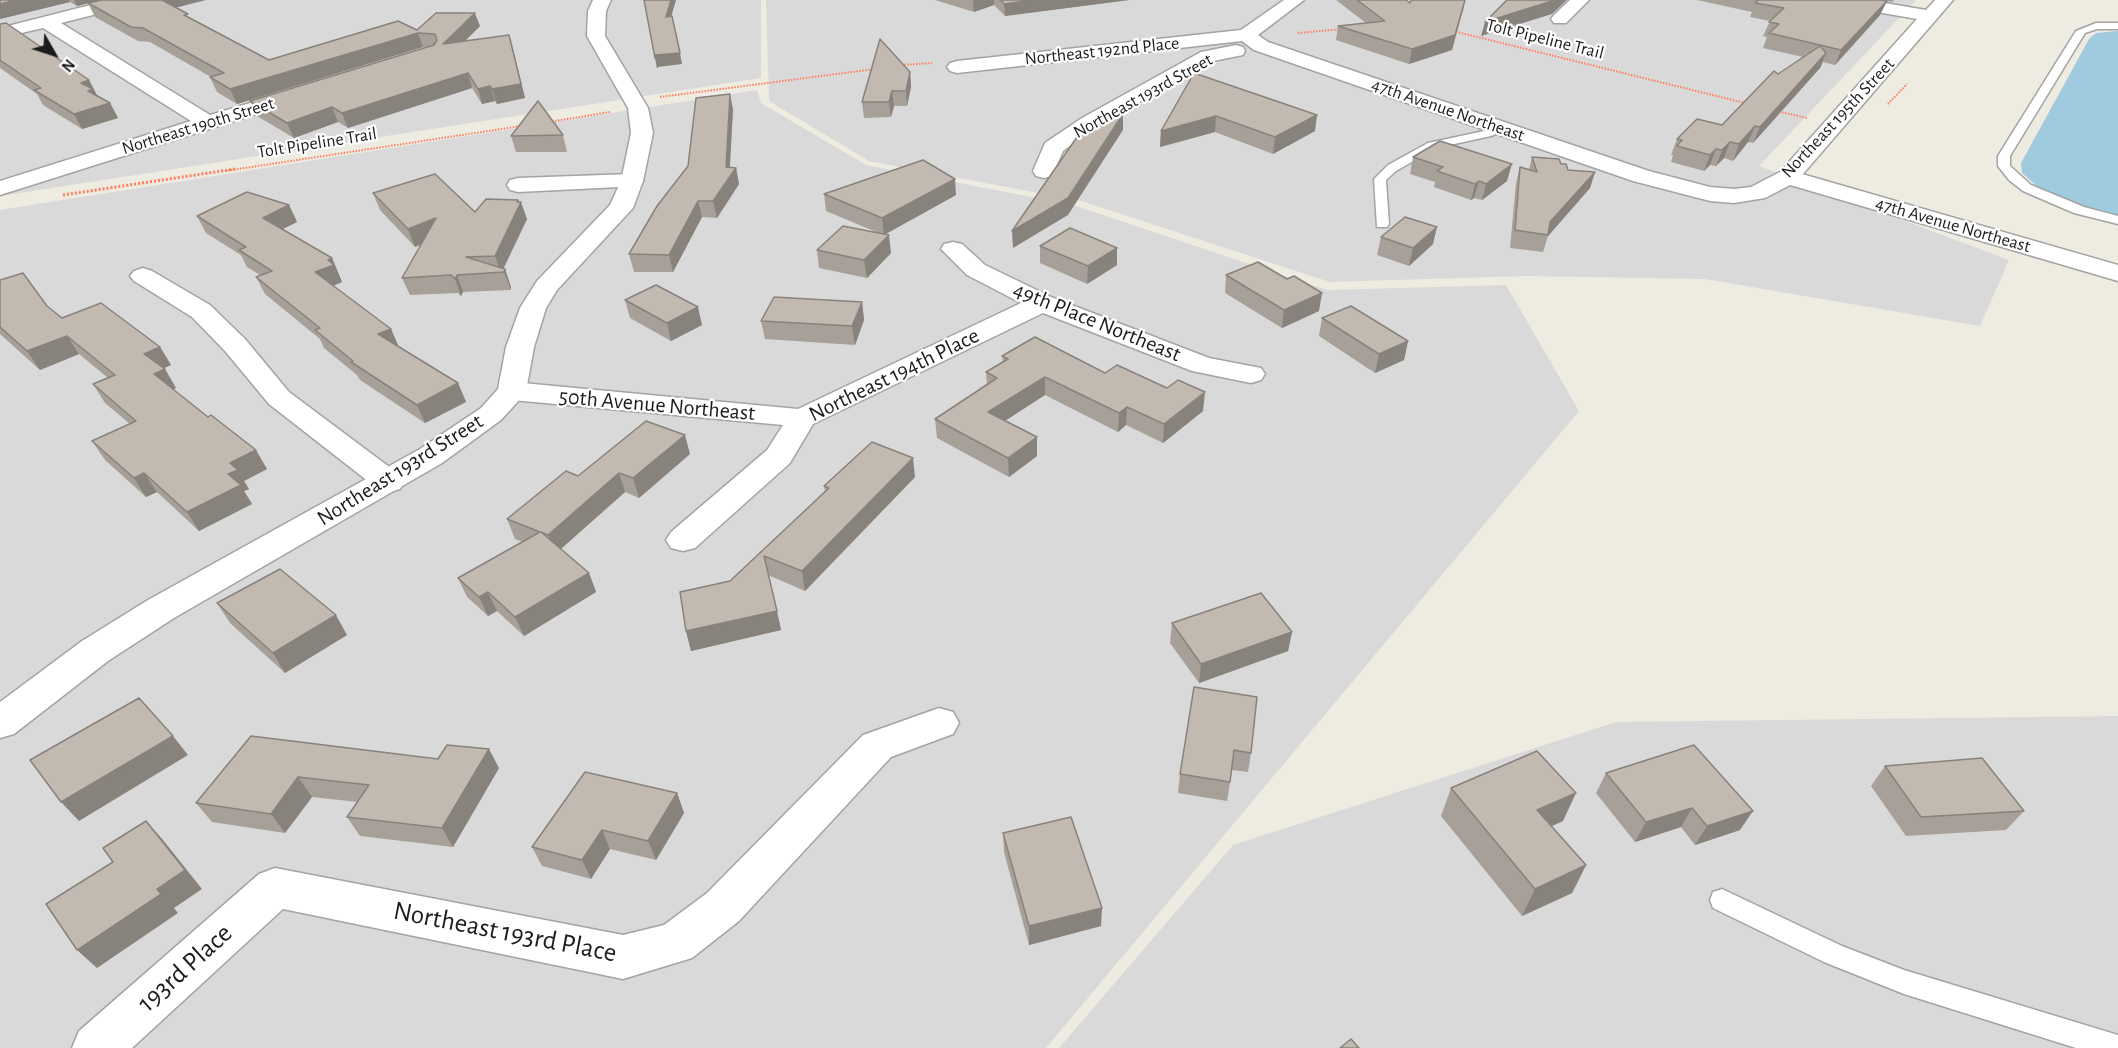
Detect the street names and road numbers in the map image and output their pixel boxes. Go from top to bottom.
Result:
street label: Tolt Pipeline Trail [1484,14,1606,64]
street label: Northeast 192nd Place [1024,32,1180,70]
street label: Northeast 193rd Street [1070,49,1216,143]
street label: Northeast 195th Street [1777,54,1899,182]
street label: 47th Avenue Northeast [1369,74,1527,146]
street label: Northeast 190th Street [119,93,277,159]
street label: Tolt Pipeline Trail [256,123,378,163]
street label: 47th Avenue Northeast [1873,193,2033,257]
street label: 49th Place Northeast [1009,276,1185,368]
street label: Northeast 194th Place [805,322,983,428]
street label: 50th Avenue Northeast [558,383,756,427]
street label: Northeast 193rd Street [312,408,488,532]
street label: Northeast 193rd Place [391,894,619,970]
street label: 193rd Place [131,917,239,1019]

